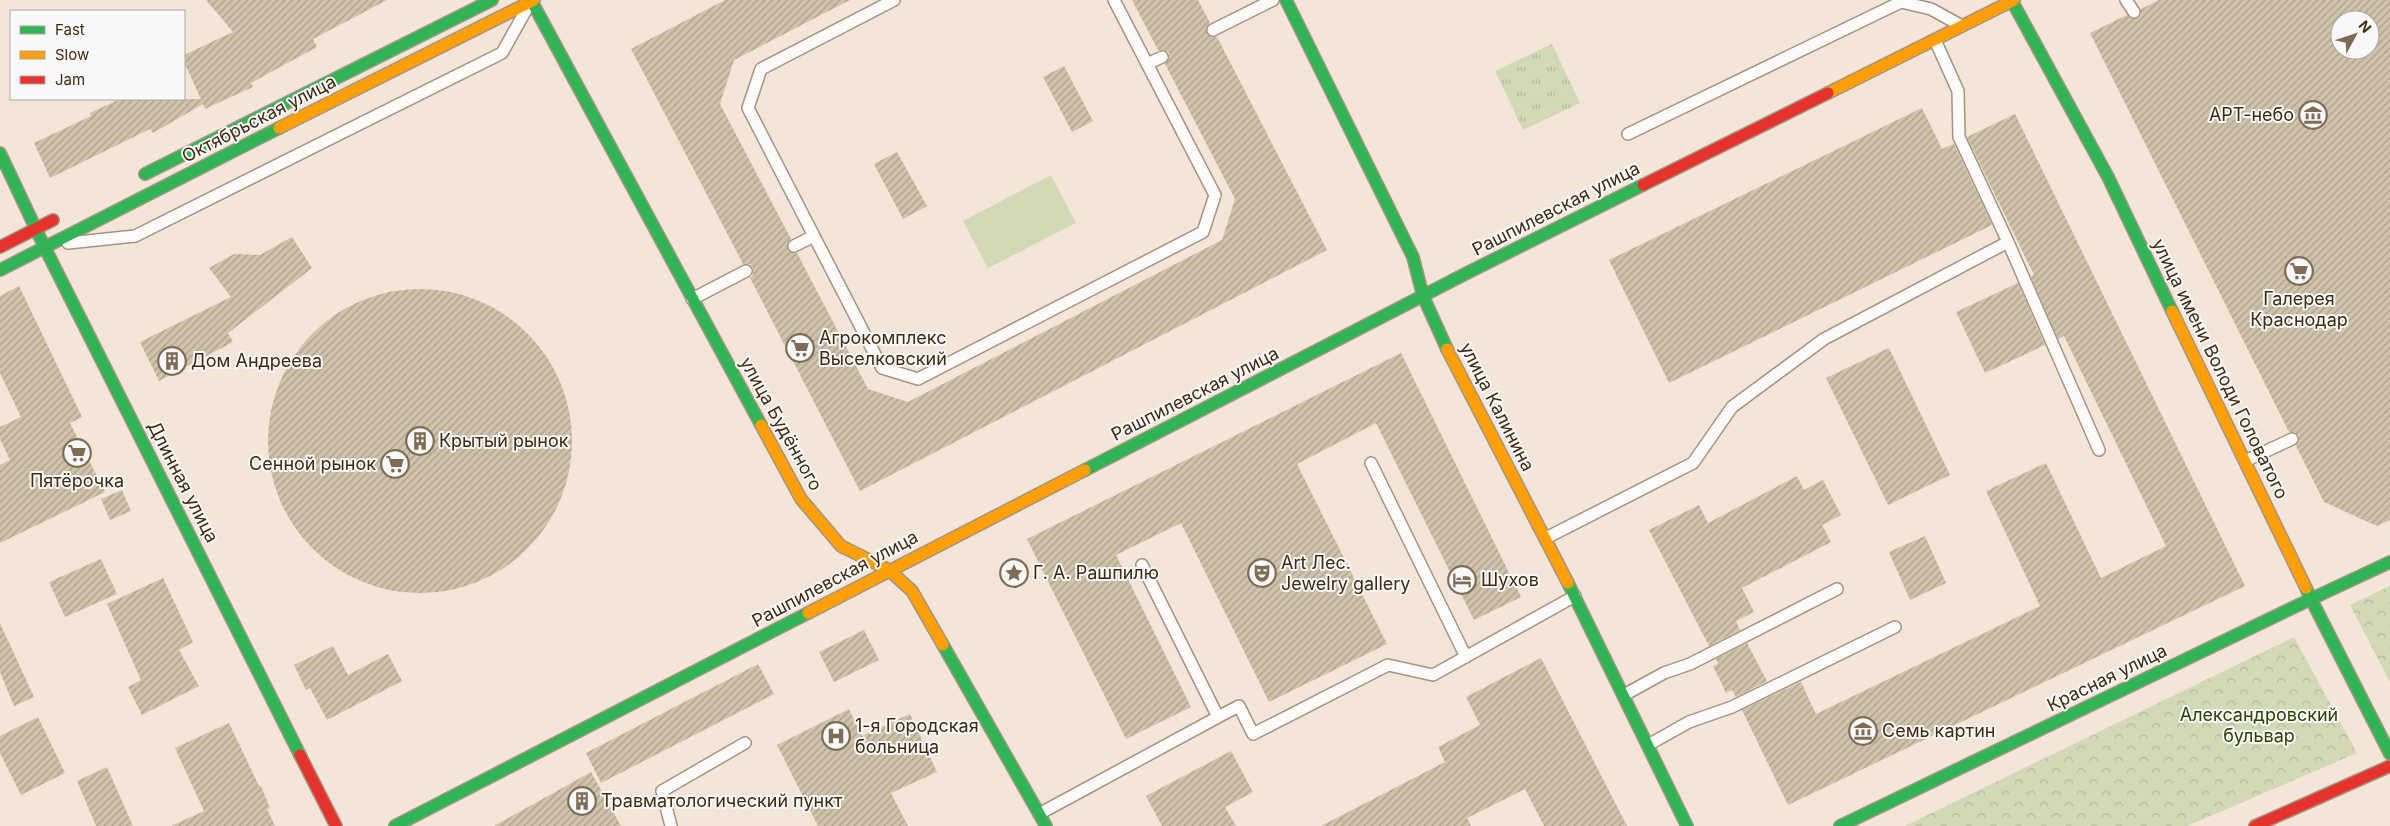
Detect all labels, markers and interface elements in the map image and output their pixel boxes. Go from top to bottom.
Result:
legend [10,10,185,100]
north arrow [2330,10,2380,60]
text: N [2355,17,2375,36]
text: Fast [55,20,85,39]
text: Slow [55,45,89,64]
text: Jam [55,70,85,89]
street label: Октябрьская улица [178,71,339,166]
museum icon: АРТ-небо [2298,100,2328,130]
place label: АРТ-небо [2209,104,2294,125]
street label: Рашпилевская улица [1469,157,1643,260]
street label: улица имени Володи Головатого [2148,235,2293,502]
supermarket icon: Галерея Краснодар [2284,256,2314,286]
place label: Галерея Краснодар [2250,288,2348,330]
place label: Агрокомплекс Выселковский [819,327,947,369]
supermarket icon: Агрокомплекс Выселковский [785,333,815,363]
street label: улица Калинина [1456,339,1539,475]
street label: Рашпилевская улица [1108,342,1282,445]
building icon: Дом Андреева [157,346,187,376]
place label: Дом Андреева [191,350,322,371]
street label: улица Будённого [736,353,827,494]
street label: Длинная улица [144,418,223,546]
building icon: Крытый рынок [405,426,435,456]
place label: Крытый рынок [439,430,569,451]
supermarket icon: Пятёрочка [62,438,92,468]
supermarket icon: Сенной рынок [380,449,410,479]
place label: Сенной рынок [249,453,376,474]
place label: Пятёрочка [30,470,124,491]
street label: Рашпилевская улица [748,526,921,631]
place label: Art Лес. Jewelry gallery [1281,552,1410,594]
place icon: Г. А. Рашпилю [999,558,1029,588]
theatre icon: Art Лес. Jewelry gallery [1247,558,1277,588]
place label: Г. А. Рашпилю [1033,562,1159,583]
hotel icon: Шухов [1447,565,1477,595]
place label: Шухов [1481,569,1539,590]
street label: Красная улица [2043,639,2170,716]
park label: Александровский бульвар [2180,704,2338,746]
place label: 1-я Городская больница [855,715,979,757]
museum icon: Семь картин [1848,716,1878,746]
place label: Семь картин [1882,720,1995,741]
hospital icon: 1-я Городская больница [821,721,851,751]
building icon: Травматологический пункт [567,786,597,816]
place label: Травматологический пункт [601,790,843,811]

